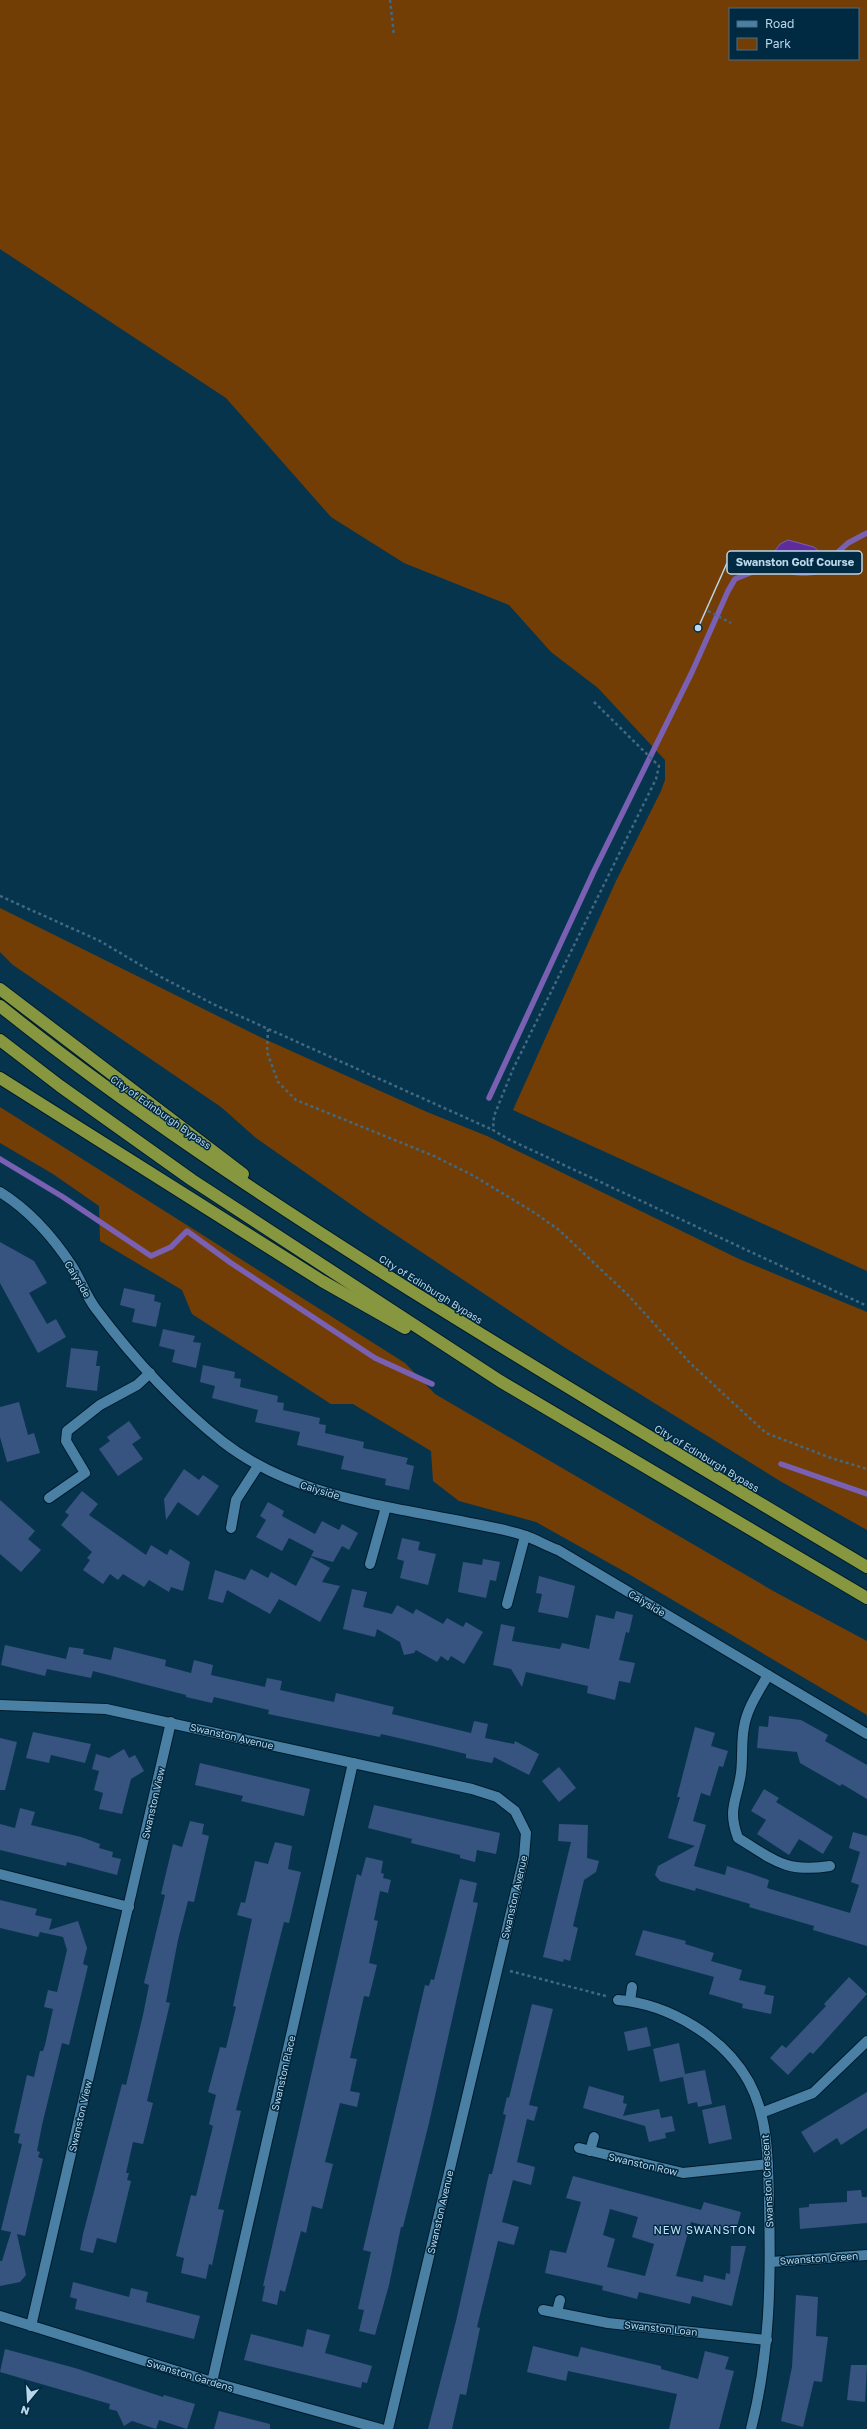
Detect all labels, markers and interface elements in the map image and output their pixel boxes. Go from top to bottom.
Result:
legend [729,8,859,60]
text: Road [765,16,794,31]
text: Park [765,36,791,51]
callout: Swanston Golf Course [727,551,862,574]
text: Swanston Golf Course [736,555,855,568]
street label: City of Edinburgh Bypass [108,1073,214,1151]
street label: City of Edinburgh Bypass [377,1252,485,1326]
street label: Caiyside [62,1258,94,1300]
street label: City of Edinburgh Bypass [652,1422,762,1494]
street label: Caiyside [299,1478,341,1502]
street label: Caiyside [626,1587,668,1619]
street label: Swanston Avenue [189,1721,275,1751]
street label: Swanston View [139,1766,167,1840]
street label: Swanston Avenue [499,1854,529,1940]
street label: Swanston Place [269,2034,298,2112]
street label: Swanston View [66,2079,94,2153]
street label: Swanston Crescent [759,2134,775,2228]
street label: Swanston Row [607,2150,679,2178]
street label: Swanston Avenue [425,2169,455,2255]
district label: NEW SWANSTON [654,2223,756,2236]
street label: Swanston Green [779,2249,859,2267]
street label: Swanston Loan [624,2318,698,2338]
street label: Swanston Gardens [145,2356,235,2394]
north arrow [8,2381,48,2421]
text: N [19,2404,31,2418]

